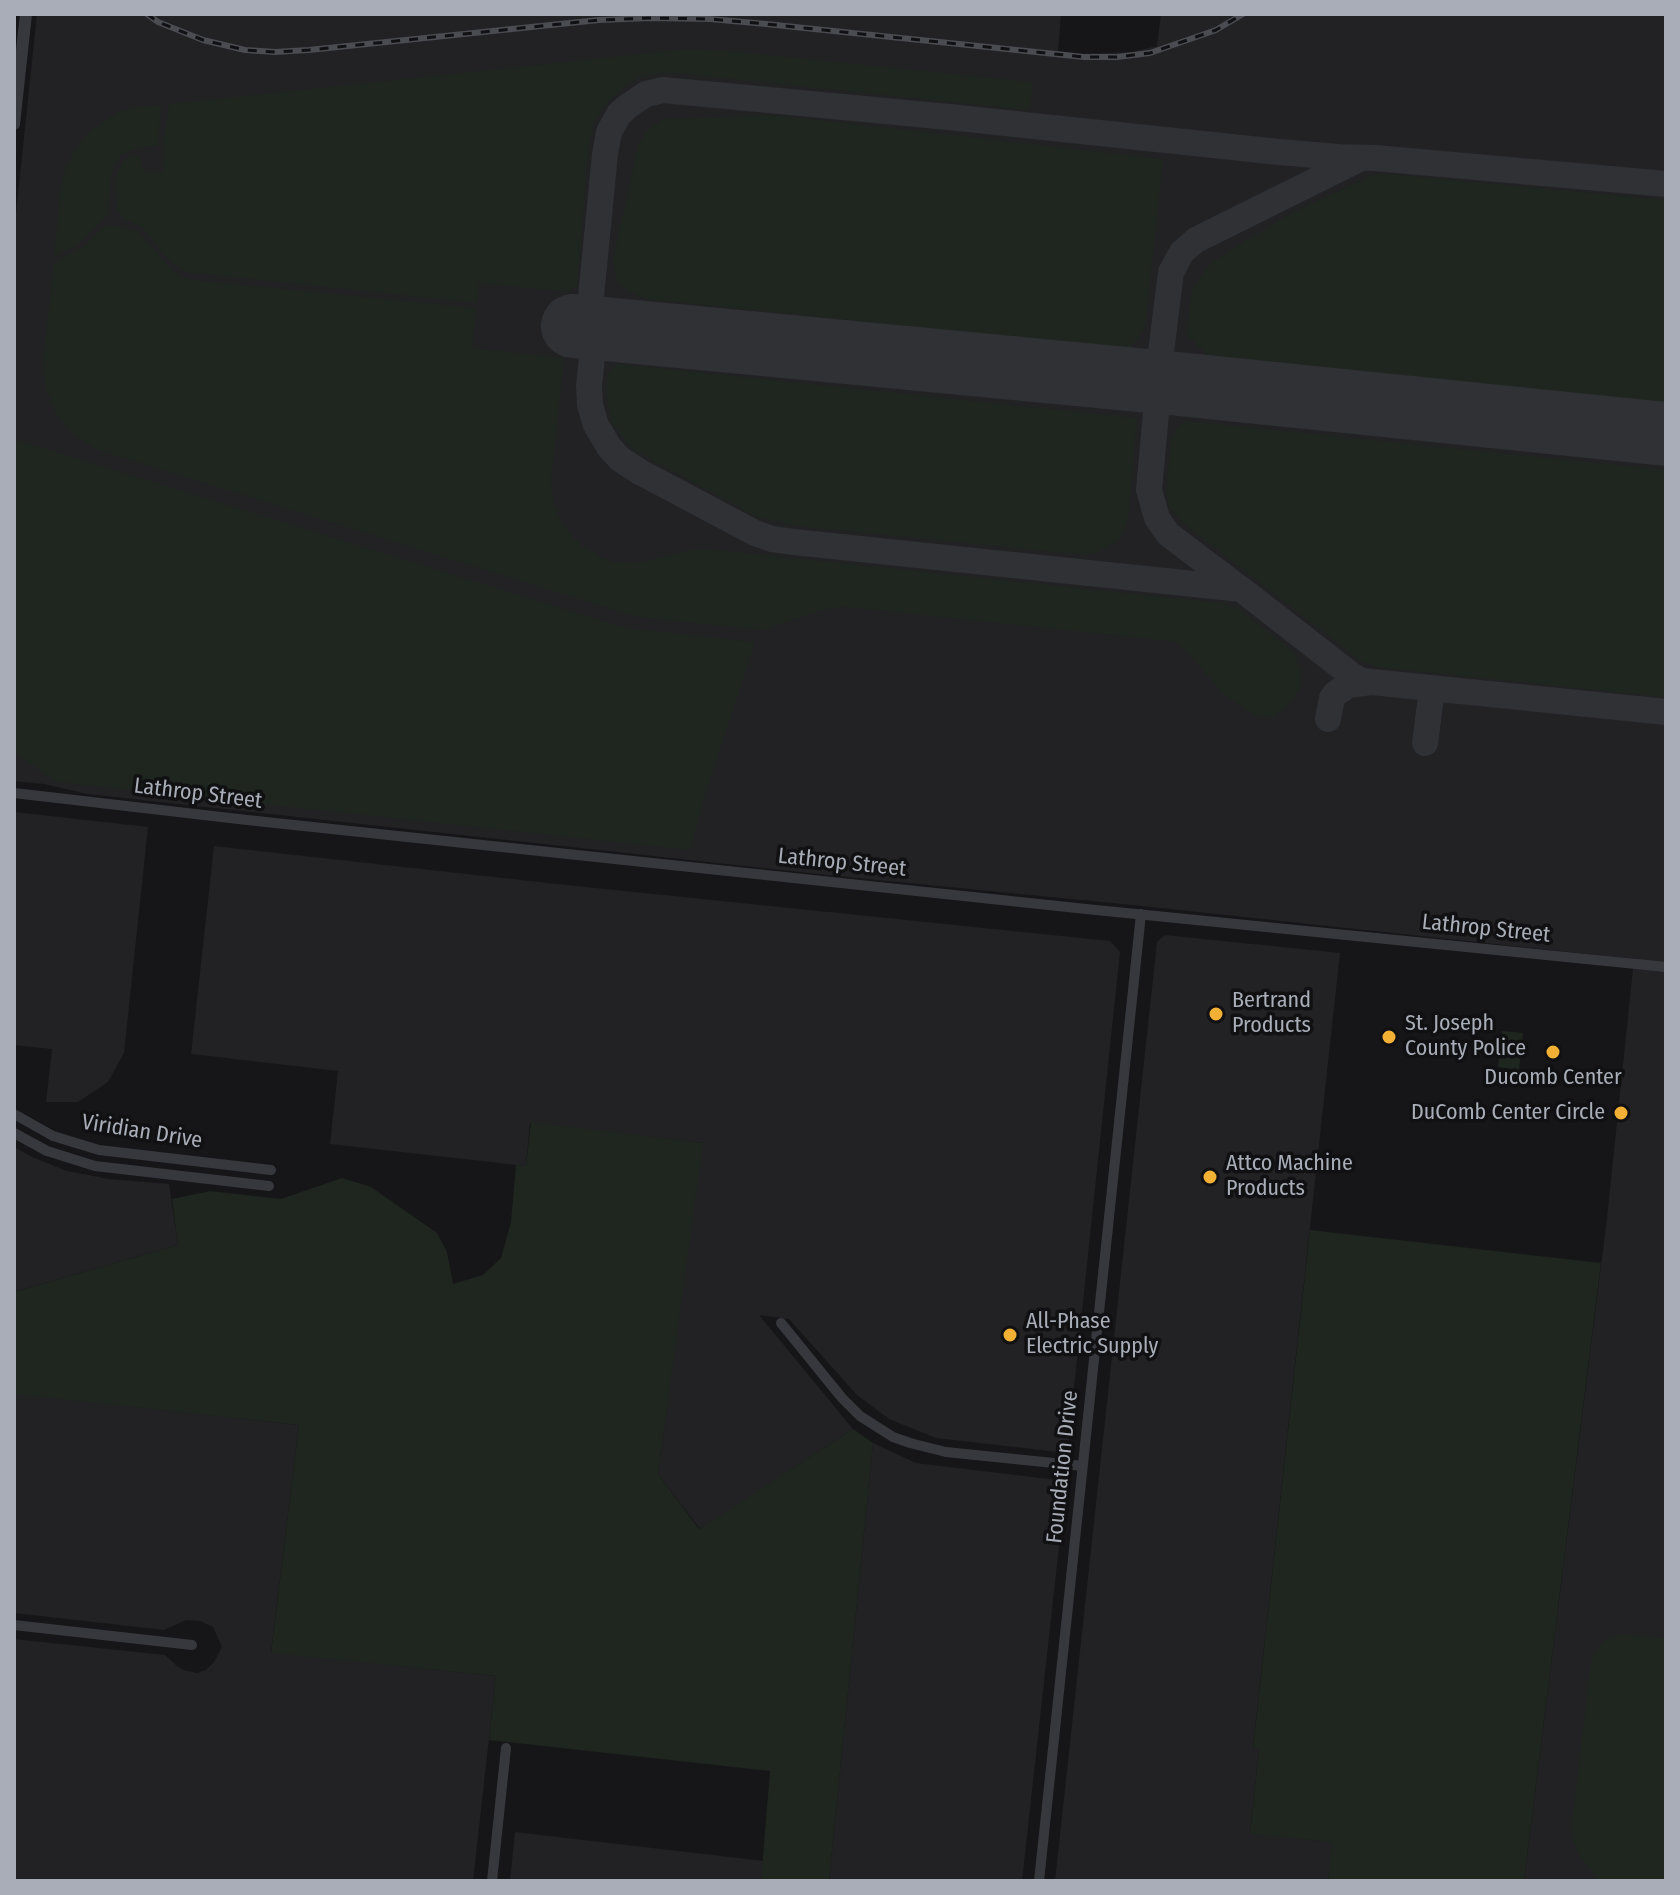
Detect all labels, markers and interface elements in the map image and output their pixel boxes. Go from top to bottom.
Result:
street label: Lathrop Street [132,773,264,815]
street label: Lathrop Street [777,843,907,883]
street label: Lathrop Street [1421,909,1551,949]
place label: Bertrand Products [1232,988,1311,1040]
marker: Bertrand Products [1207,1005,1225,1023]
place label: St. Joseph County Police [1405,1011,1526,1062]
marker: St. Joseph County Police [1380,1028,1398,1046]
marker: Ducomb Center [1544,1043,1562,1061]
place label: Ducomb Center [1484,1065,1622,1091]
place label: DuComb Center Circle [1411,1100,1605,1126]
marker: DuComb Center Circle [1612,1104,1630,1122]
street label: Viridian Drive [80,1109,204,1155]
place label: Attco Machine Products [1226,1151,1353,1202]
marker: Attco Machine Products [1201,1168,1219,1186]
place label: All-Phase Electric Supply [1026,1309,1158,1360]
marker: All-Phase Electric Supply [1001,1326,1019,1344]
street label: Foundation Drive [1042,1389,1084,1545]

